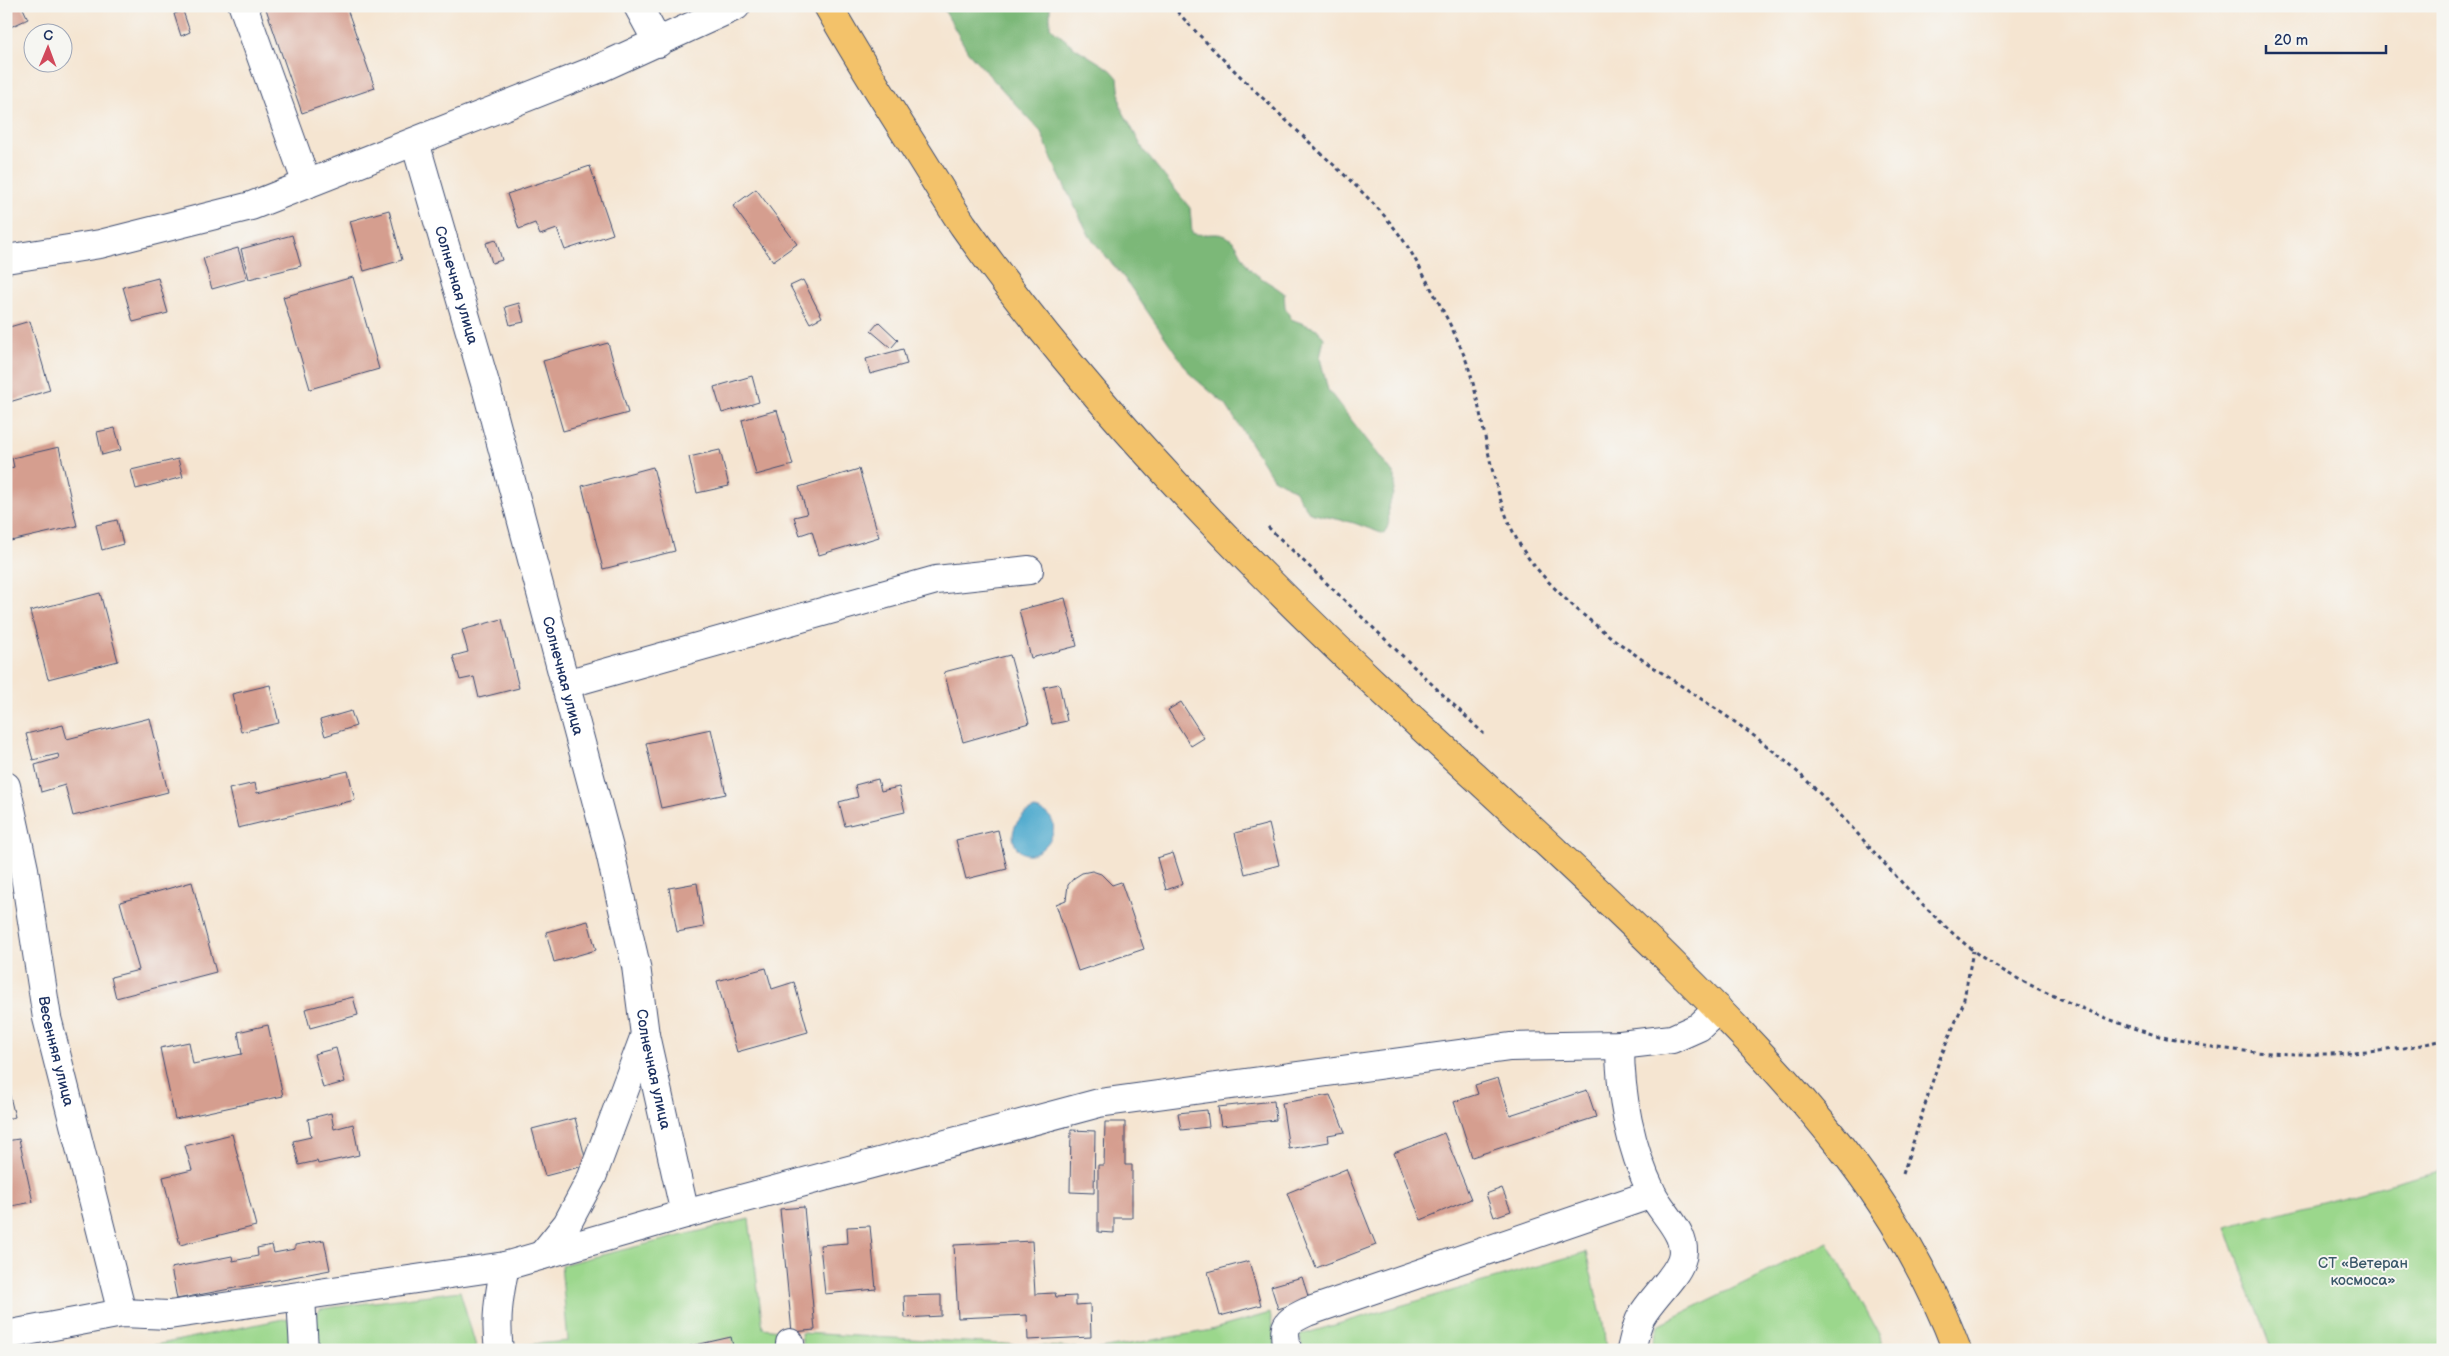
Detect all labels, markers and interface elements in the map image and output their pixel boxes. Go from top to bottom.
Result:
north arrow [22,22,72,72]
scale bar [2266,22,2386,54]
text: С [43,27,53,44]
text: 20 m [2274,31,2308,50]
street label: Солнечная улица [430,224,483,347]
street label: Солнечная улица [538,614,588,737]
street label: Весенняя улица [34,995,79,1108]
street label: Солнечная улица [632,1008,675,1131]
park label: СТ «Ветеран космоса» [2318,1254,2408,1290]

